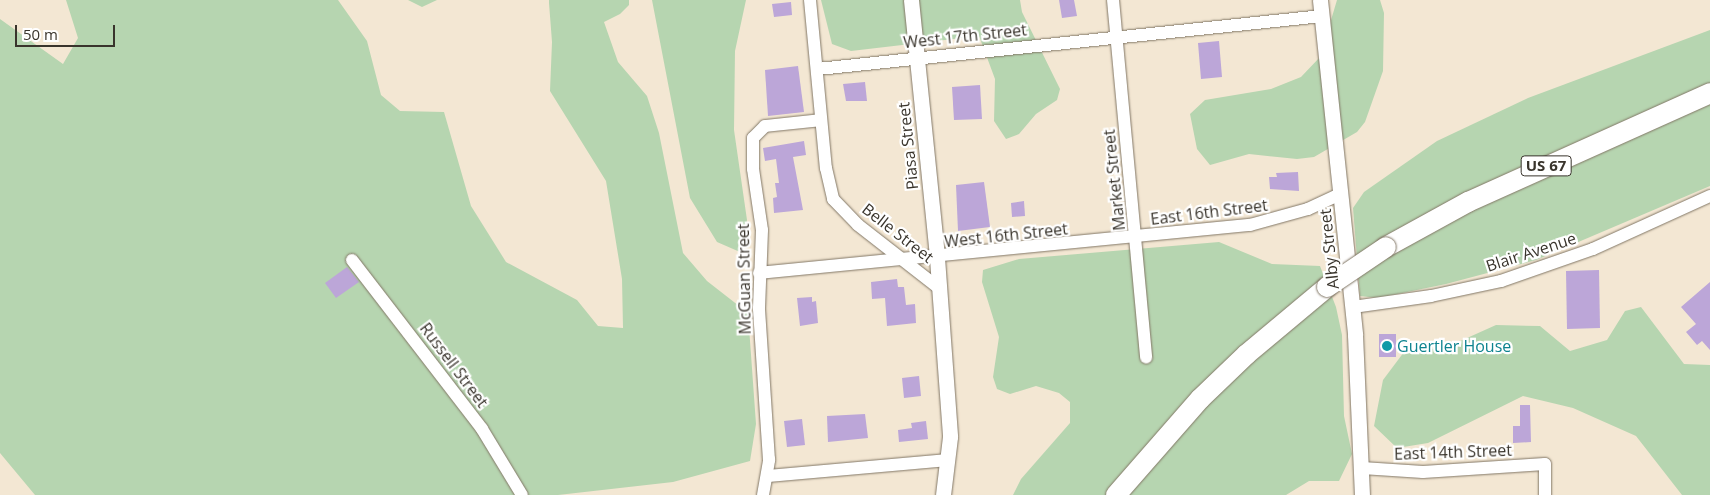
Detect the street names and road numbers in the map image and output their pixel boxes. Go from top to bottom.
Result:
street label: West 17th Street [902,20,1028,52]
street label: Piasa Street [894,101,922,191]
street label: Market Street [1099,128,1129,232]
road number: US 67 [1520,154,1572,178]
street label: East 16th Street [1149,195,1269,229]
street label: Belle Street [859,199,937,267]
street label: Alby Street [1315,208,1343,290]
street label: West 16th Street [943,219,1069,251]
street label: McGuan Street [733,223,755,335]
street label: Blair Avenue [1483,228,1579,276]
street label: Russell Street [416,319,492,411]
street label: East 14th Street [1394,440,1512,464]

